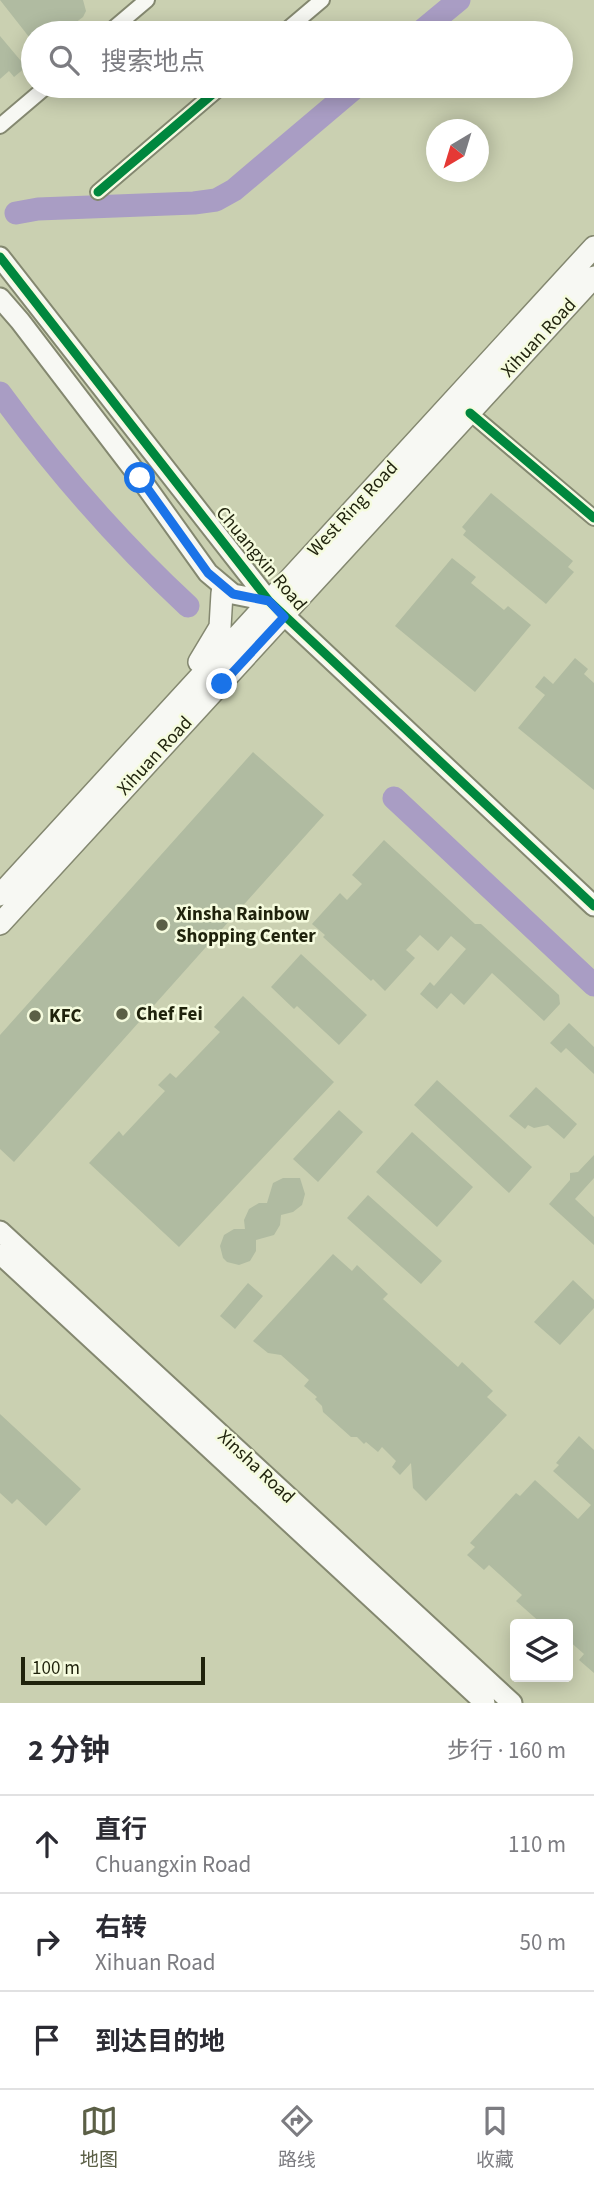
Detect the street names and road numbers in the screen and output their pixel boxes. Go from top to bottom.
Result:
street label: Xihuan Road [495,292,583,384]
street label: West Ring Road [301,455,405,563]
street label: Chuangxin Road [209,501,313,617]
street label: Xihuan Road [111,710,199,802]
street label: Xinsha Road [211,1424,301,1510]

